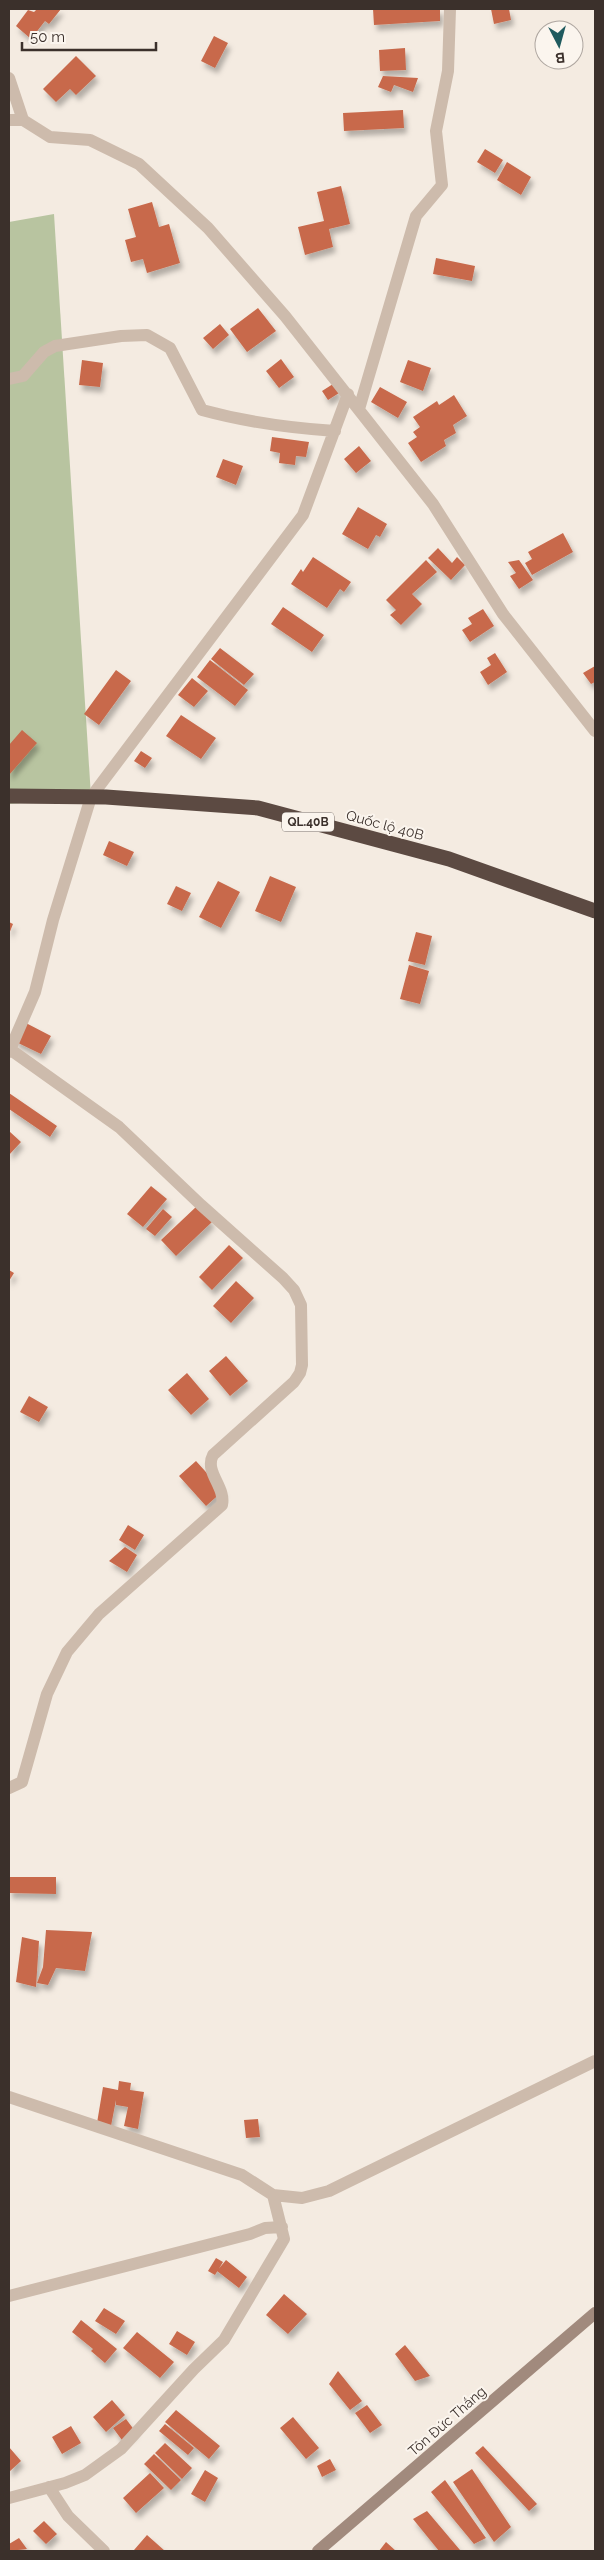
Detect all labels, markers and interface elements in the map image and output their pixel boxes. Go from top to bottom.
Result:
scale bar [22,20,156,52]
north arrow [534,20,584,70]
text: 50 m [30,28,65,46]
text: B [554,49,566,66]
street label: Quốc lộ 40B [344,807,426,843]
road number: QL.40B [282,812,334,832]
street label: Tôn Đức Thắng [405,2383,489,2459]

